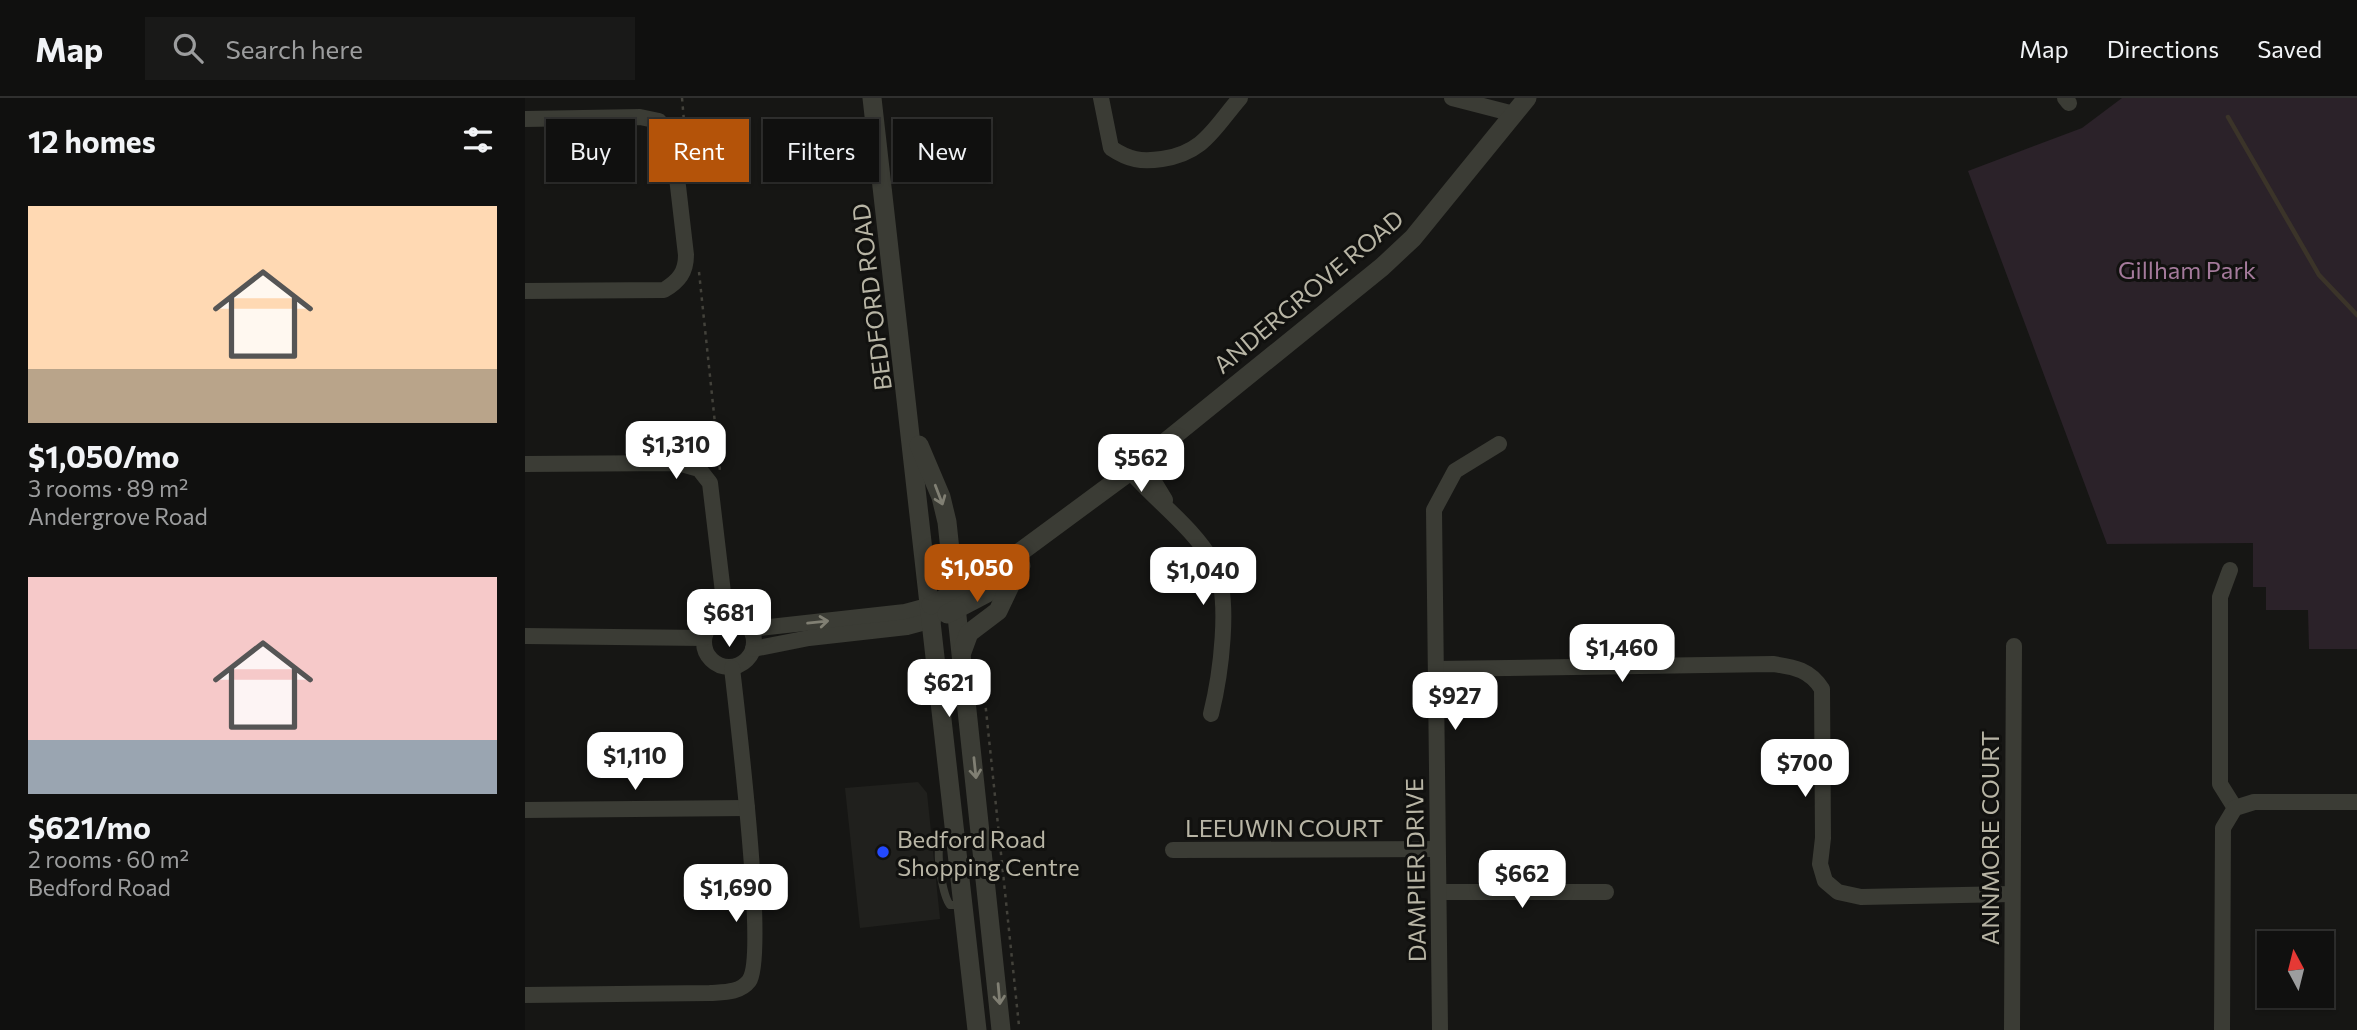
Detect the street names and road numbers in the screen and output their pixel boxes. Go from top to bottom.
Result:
street label: BEDFORD ROAD [845,202,897,392]
street label: ANDERGROVE ROAD [1207,203,1409,379]
street label: ANNMORE COURT [1975,731,2004,945]
street label: DAMPIER DRIVE [1399,778,1431,962]
street label: LEEUWIN COURT [1185,813,1383,842]

